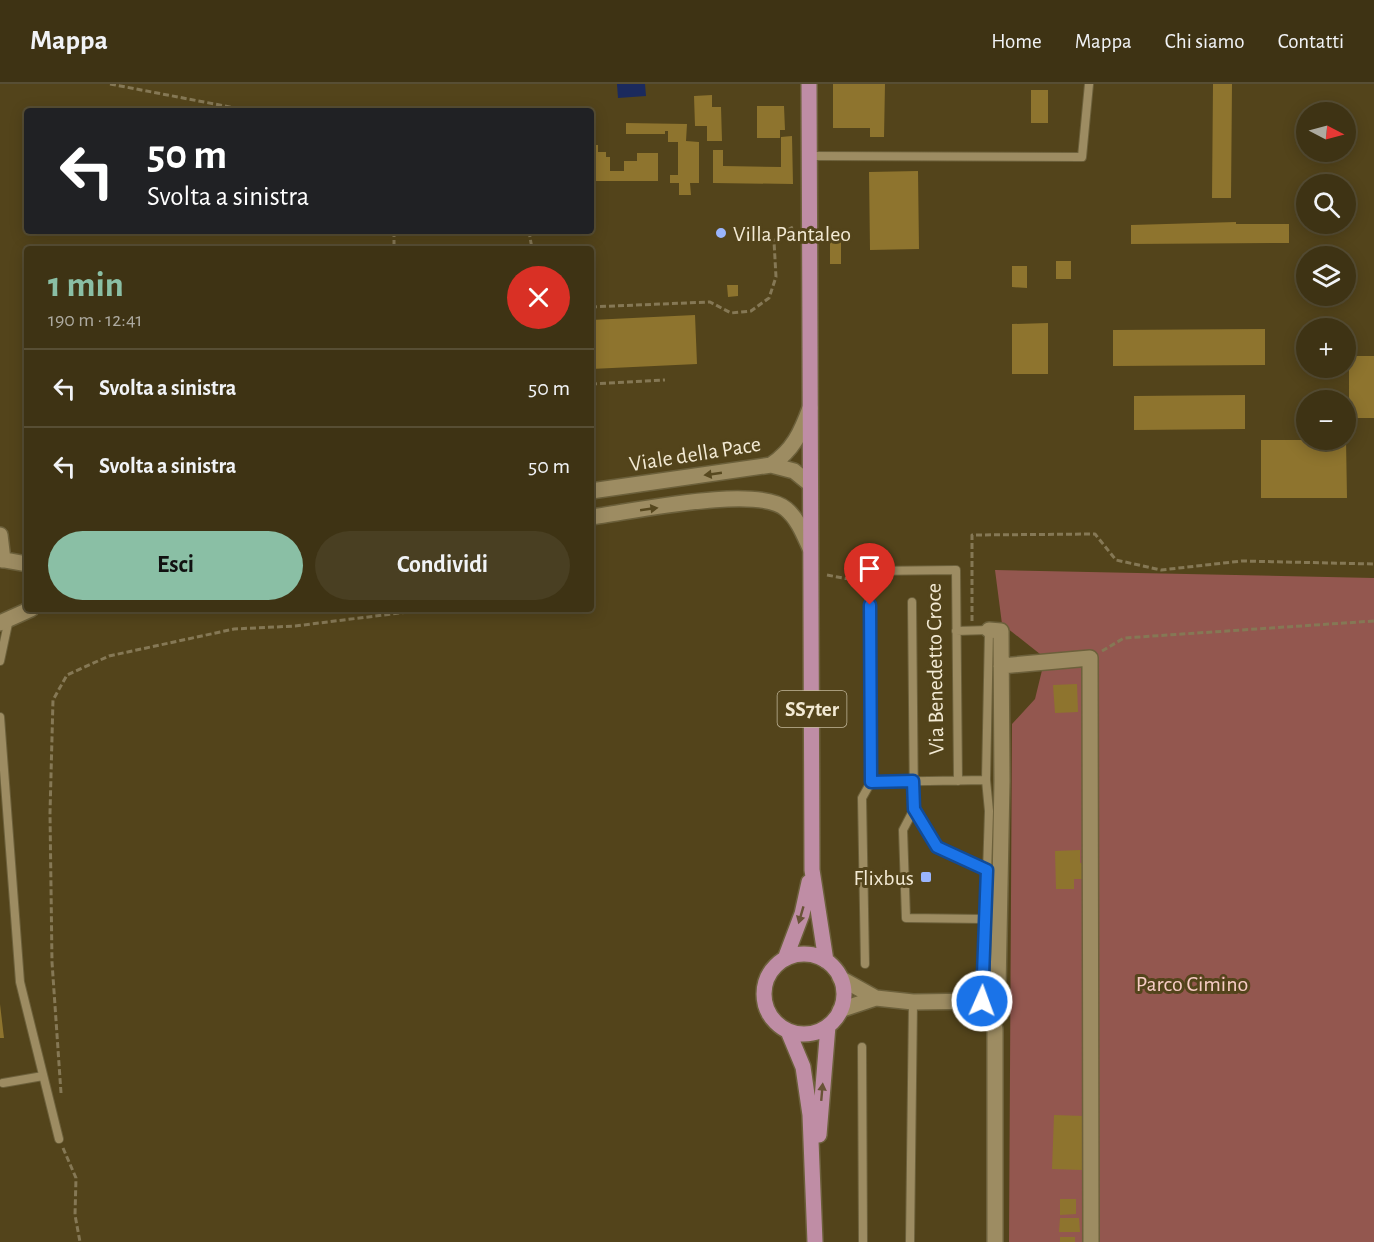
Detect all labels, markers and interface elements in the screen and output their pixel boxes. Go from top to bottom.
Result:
text: Mappa [30,27,108,55]
text: Home [991,31,1042,52]
text: Mappa [1075,31,1132,52]
text: Chi siamo [1165,31,1245,52]
text: Contatti [1278,31,1344,52]
north arrow [1296,102,1356,162]
map controls [1296,102,1356,450]
icon: left [48,132,126,210]
text: 50 m [147,134,227,176]
button: search [1296,174,1356,234]
text: Svolta a sinistra [147,183,309,210]
place label: Villa Pantaleo [733,223,851,245]
marker: Villa Pantaleo [714,226,728,240]
button: layers [1296,246,1356,306]
button: close [507,266,570,329]
text: 1 min [48,267,124,303]
text: 190 m · 12:41 [48,310,142,330]
button: + [1296,318,1356,378]
icon: left [48,372,81,405]
text: Svolta a sinistra [99,377,236,399]
text: 50 m [528,377,570,399]
button: − [1296,390,1356,450]
street label: Viale della Pace [628,433,763,475]
icon: left [48,450,81,483]
text: Svolta a sinistra [99,455,236,477]
text: 50 m [528,455,570,477]
one-way arrow [703,469,722,478]
one-way arrow [640,505,659,514]
button: Esci [48,531,303,600]
button: Condividi [315,531,570,600]
pin [844,543,895,605]
icon: arrive [853,552,886,585]
street label: Via Benedetto Croce [923,583,947,755]
road number: SS7ter [778,691,846,727]
place label: Flixbus [853,867,914,889]
marker: Flixbus [919,870,933,884]
one-way arrow [796,906,805,924]
position arrow [950,969,1014,1033]
park label: Parco Cimino [1136,973,1248,995]
one-way arrow [817,1082,827,1101]

